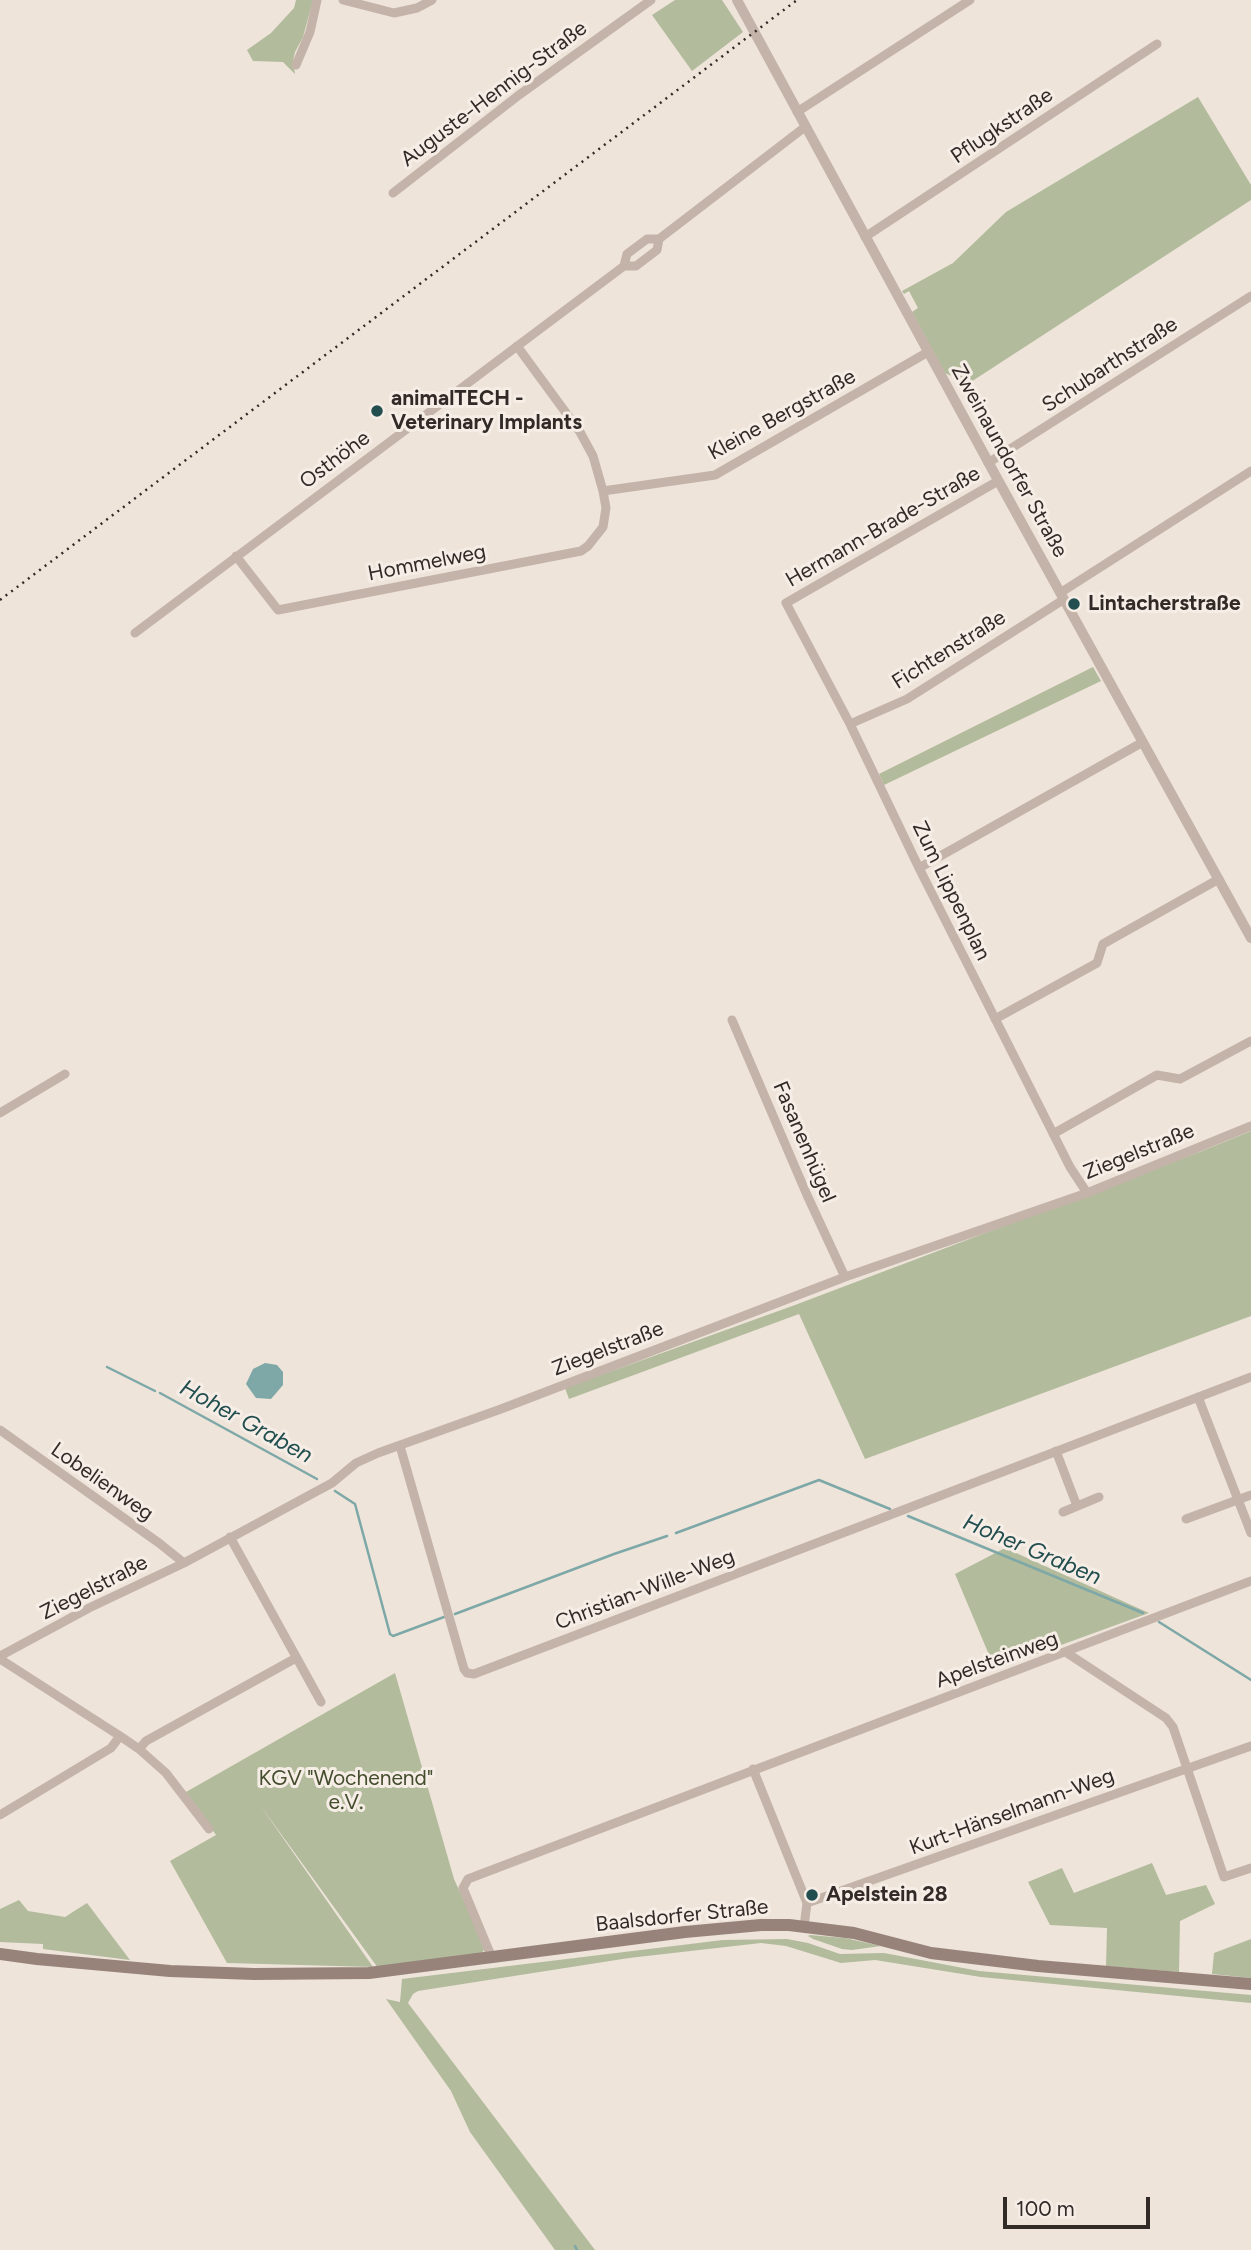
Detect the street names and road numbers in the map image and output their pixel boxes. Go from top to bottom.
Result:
street label: Auguste-Hennig-Straße [396,16,592,172]
street label: Pflugkstraße [946,83,1058,169]
street label: Schubarthstraße [1038,312,1182,418]
street label: Zweinaundorfer Straße [945,360,1073,562]
street label: Kleine Bergstraße [704,364,860,466]
street label: Osthöhe [295,426,375,494]
street label: Hermann-Brade-Straße [781,461,985,593]
street label: Hommelweg [366,539,488,587]
street label: Fichtenstraße [888,605,1010,695]
street label: Zum Lippenplan [906,817,996,965]
street label: Fasanenhügel [767,1078,841,1206]
street label: Ziegelstraße [1080,1118,1198,1186]
street label: Ziegelstraße [549,1316,667,1382]
street label: Lobelienweg [46,1437,158,1527]
street label: Christian-Wille-Weg [552,1544,738,1636]
street label: Ziegelstraße [36,1550,152,1626]
street label: Apelsteinweg [932,1626,1062,1694]
street label: Kurt-Hänselmann-Weg [906,1763,1118,1861]
street label: Baalsdorfer Straße [594,1894,770,1938]

